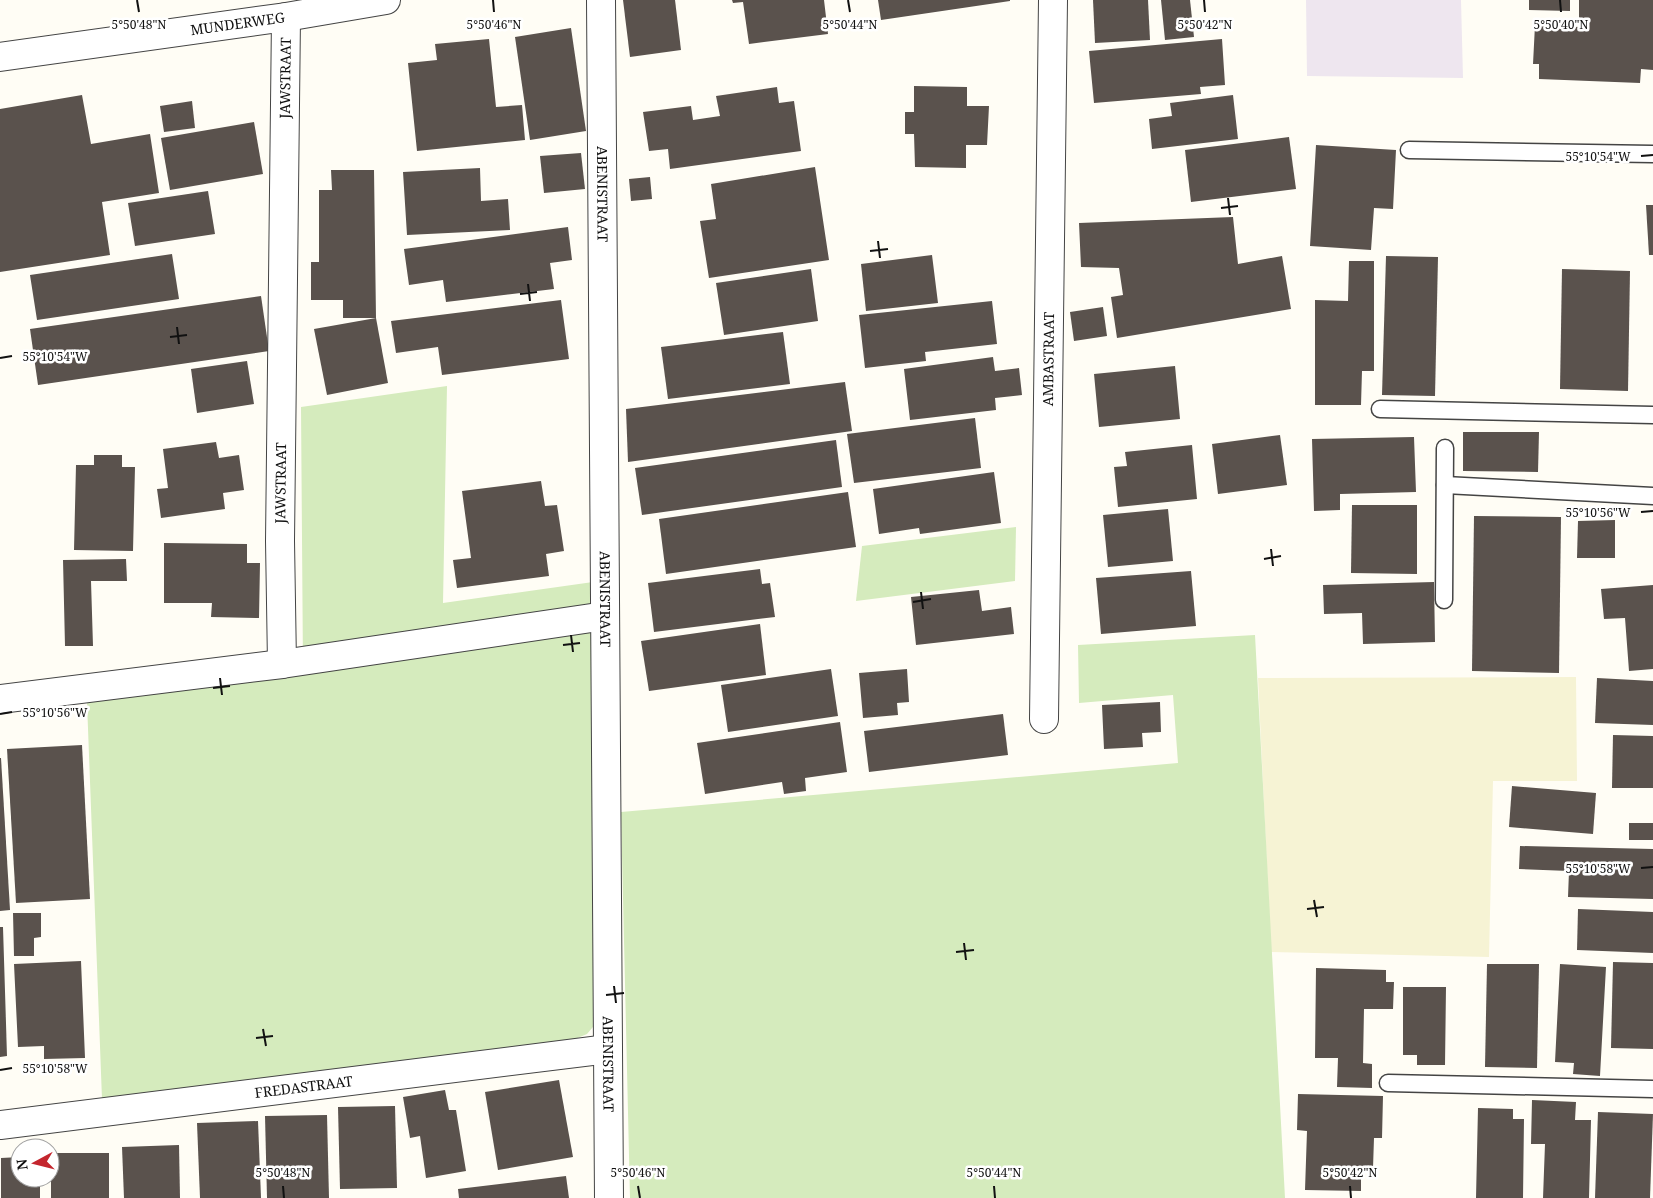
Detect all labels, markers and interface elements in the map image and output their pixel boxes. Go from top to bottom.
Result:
street label: MUNDERWEG [189,7,286,39]
text: 5°50'48"N [111,16,167,33]
text: 5°50'46"N [466,16,522,33]
text: 5°50'44"N [822,16,878,33]
text: 5°50'42"N [1177,16,1233,33]
text: 5°50'40"N [1533,16,1589,33]
street label: JAWSTRAAT [275,37,295,120]
street label: ABENISTRAAT [593,146,613,243]
text: 55°10'54"W [1565,148,1631,165]
street label: AMBASTRAAT [1038,311,1058,406]
text: 55°10'54"W [22,348,88,365]
street label: JAWSTRAAT [270,442,290,525]
text: 55°10'56"W [1565,504,1631,521]
street label: ABENISTRAAT [596,551,615,648]
text: 55°10'56"W [22,704,88,721]
text: 55°10'58"W [1565,860,1631,877]
street label: ABENISTRAAT [599,1016,618,1113]
text: 55°10'58"W [22,1060,88,1077]
street label: FREDASTRAAT [253,1071,354,1102]
north arrow [10,1138,60,1188]
text: N [11,1158,32,1171]
text: 5°50'48"N [255,1164,311,1181]
text: 5°50'46"N [610,1164,666,1181]
text: 5°50'44"N [966,1164,1022,1181]
text: 5°50'42"N [1322,1164,1378,1181]

